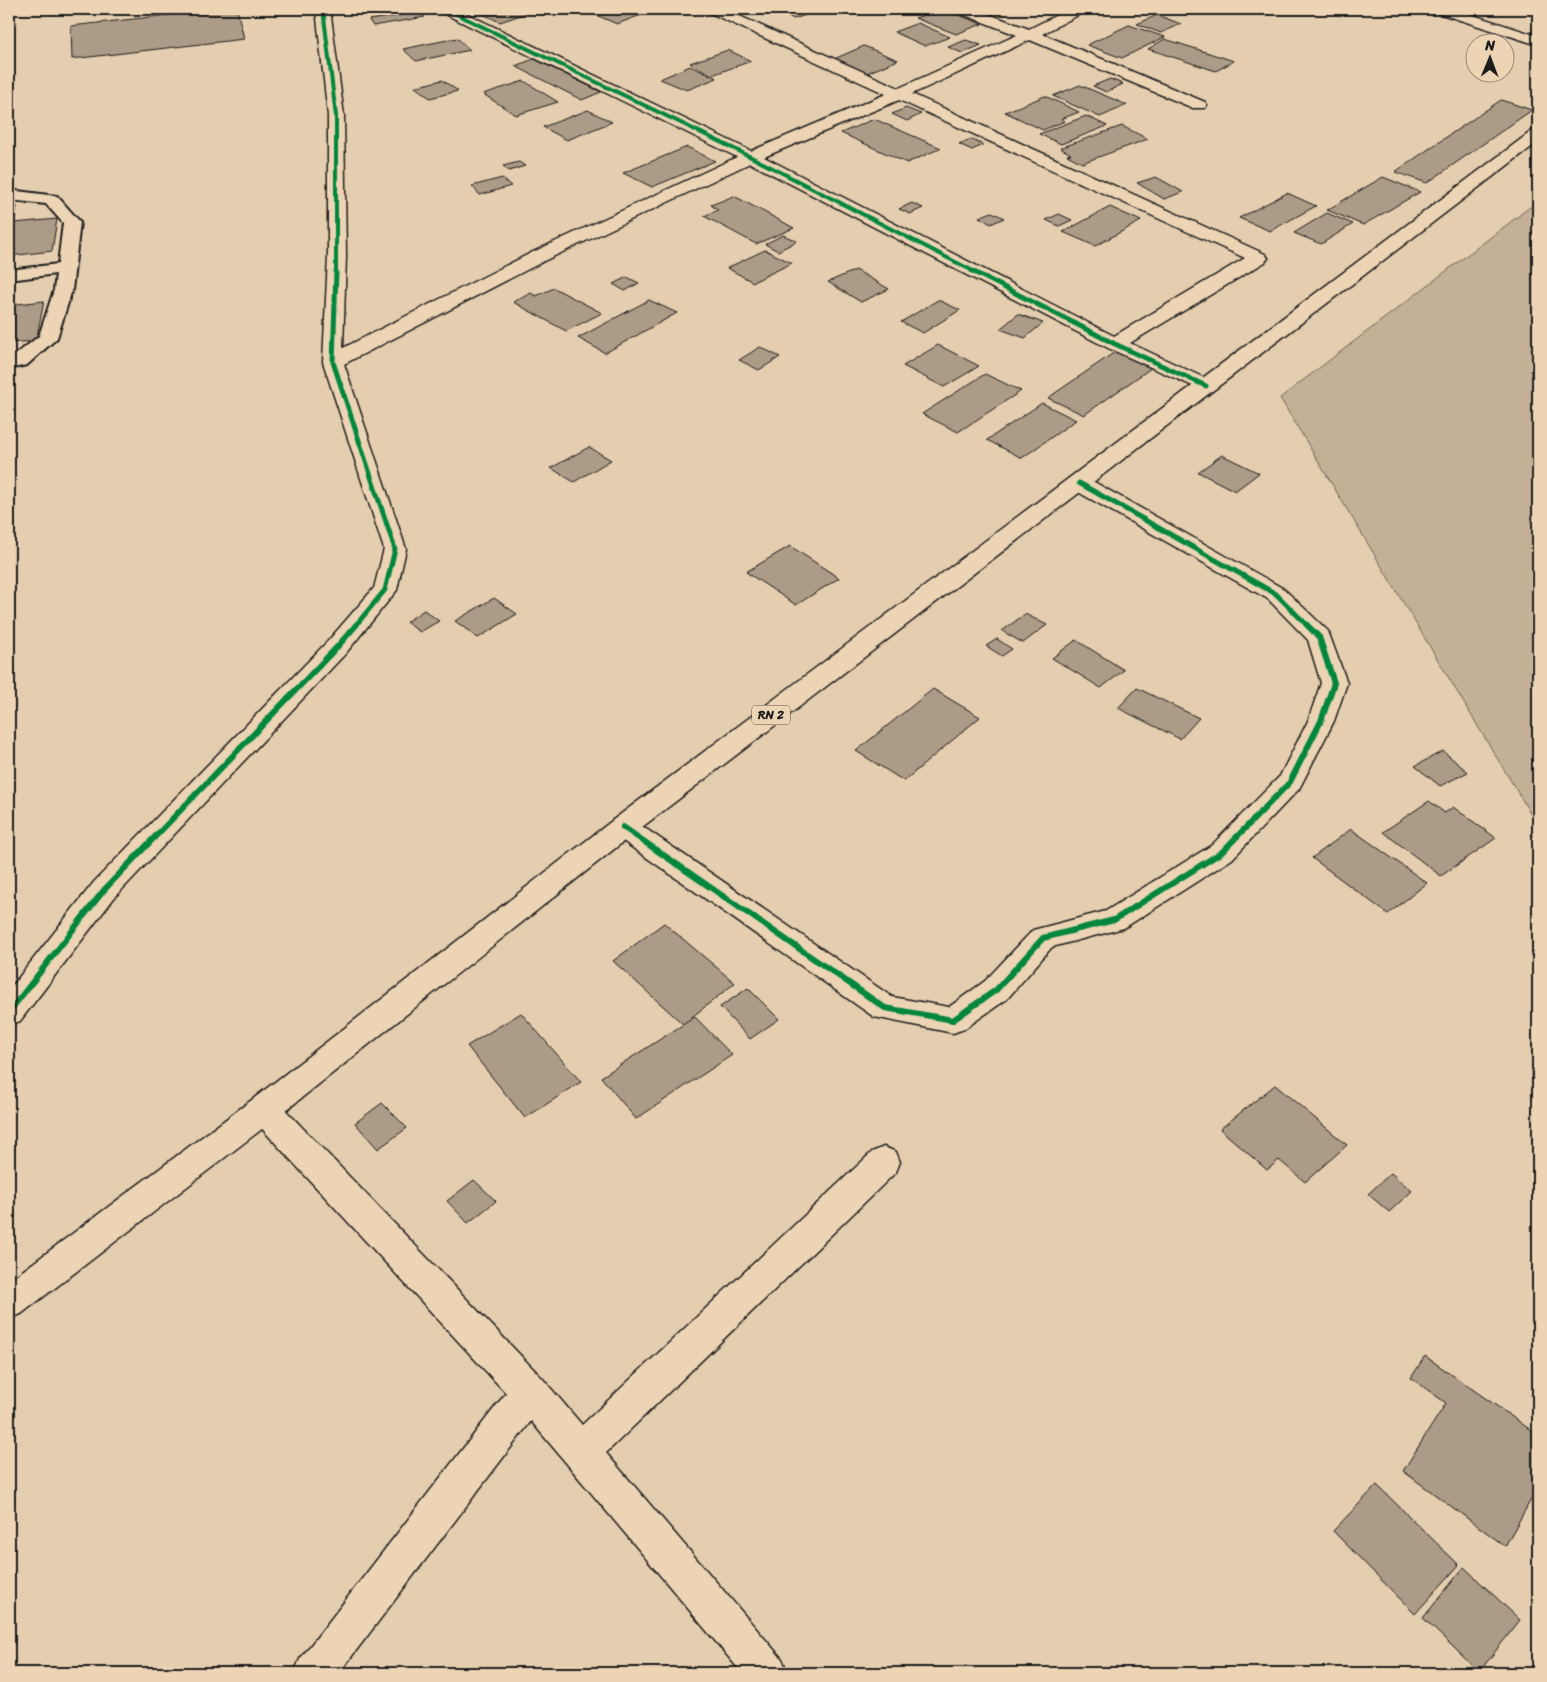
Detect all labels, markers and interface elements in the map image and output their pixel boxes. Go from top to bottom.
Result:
north arrow [1464,32,1514,82]
text: N [1484,33,1496,58]
road number: RN 2 [752,706,790,724]

